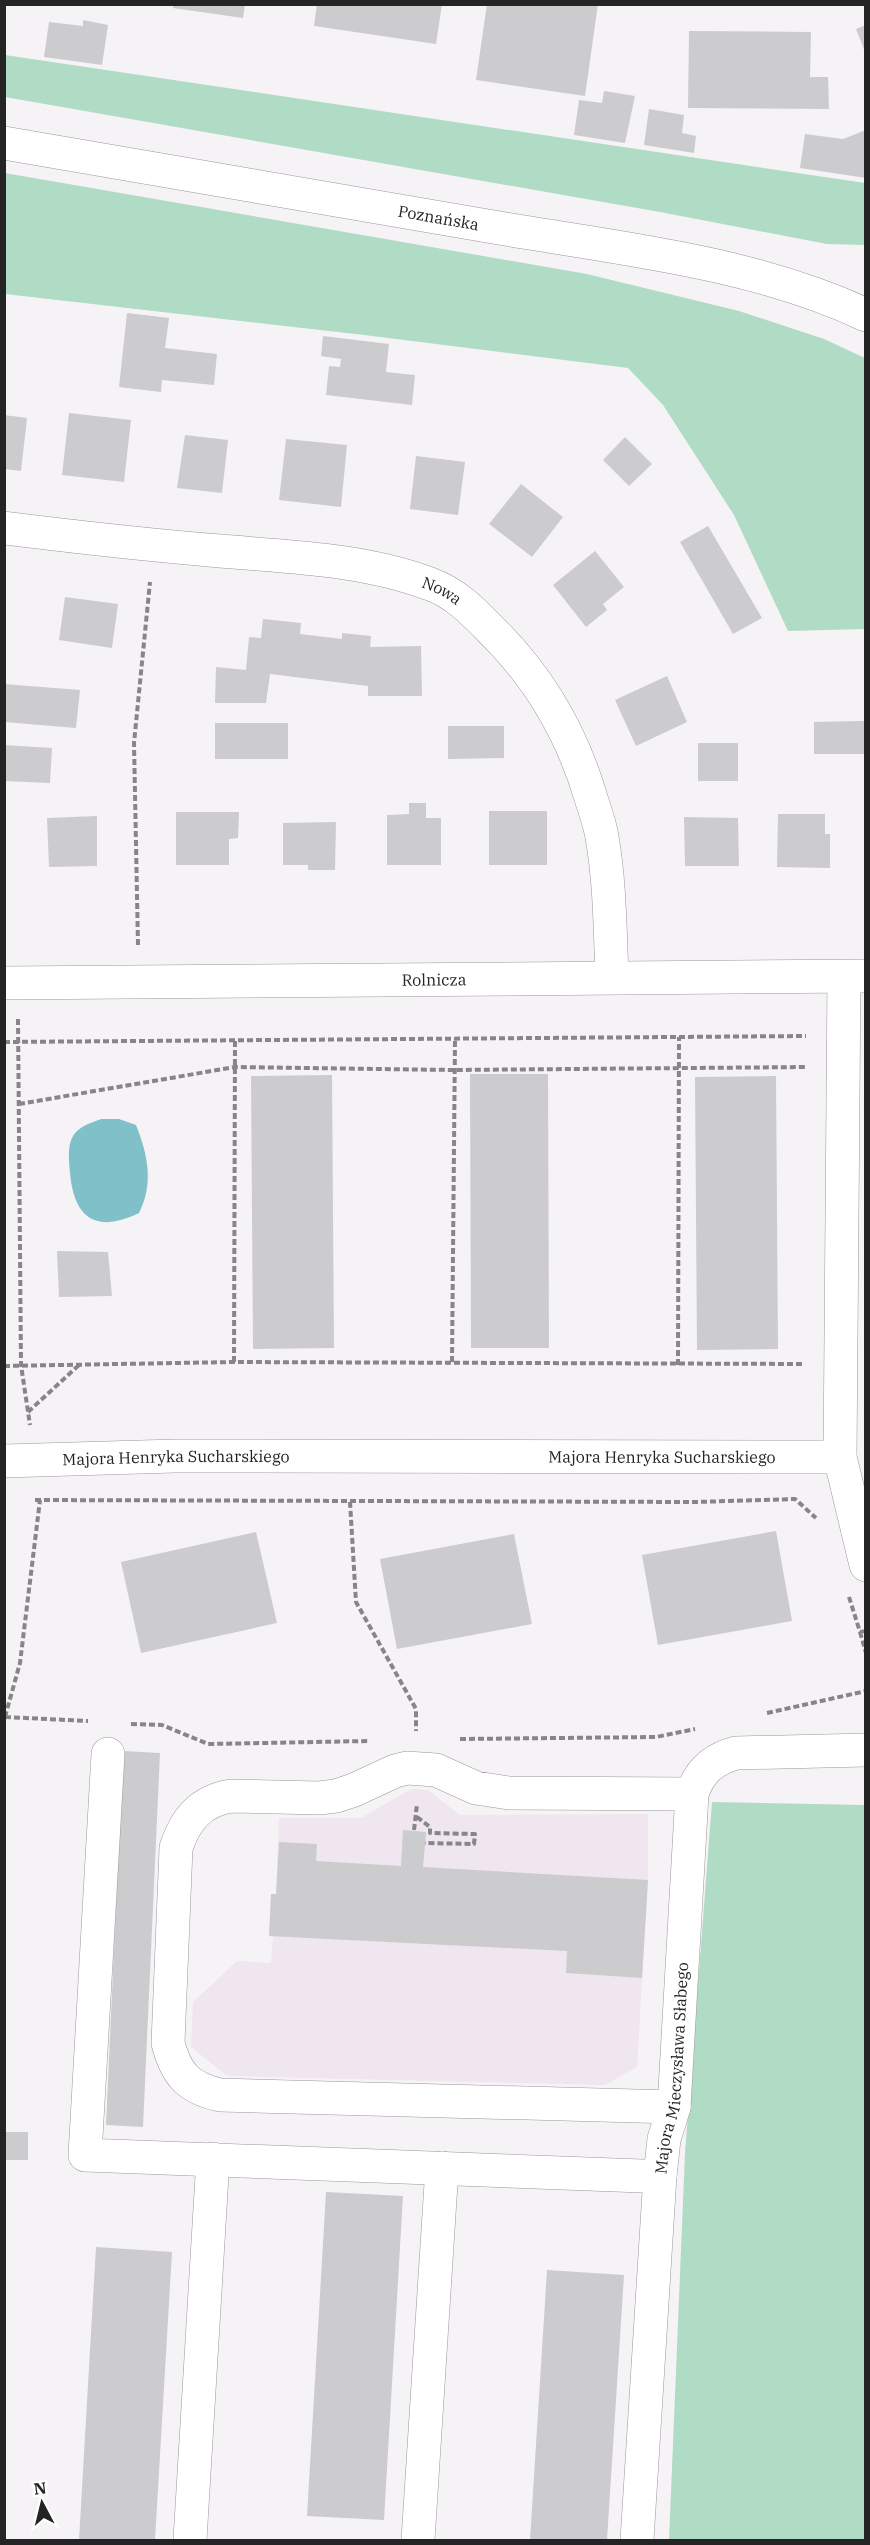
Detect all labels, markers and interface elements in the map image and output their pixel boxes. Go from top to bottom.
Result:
street label: Poznańska [397,201,481,234]
street label: Nowa [419,572,466,609]
street label: Rolnicza [402,969,467,990]
street label: Majora Henryka Sucharskiego [62,1446,290,1469]
street label: Majora Henryka Sucharskiego [548,1447,776,1467]
street label: Majora Mieczysława Słabego [650,1962,692,2175]
north arrow [12,2473,72,2533]
text: N [33,2477,48,2499]

